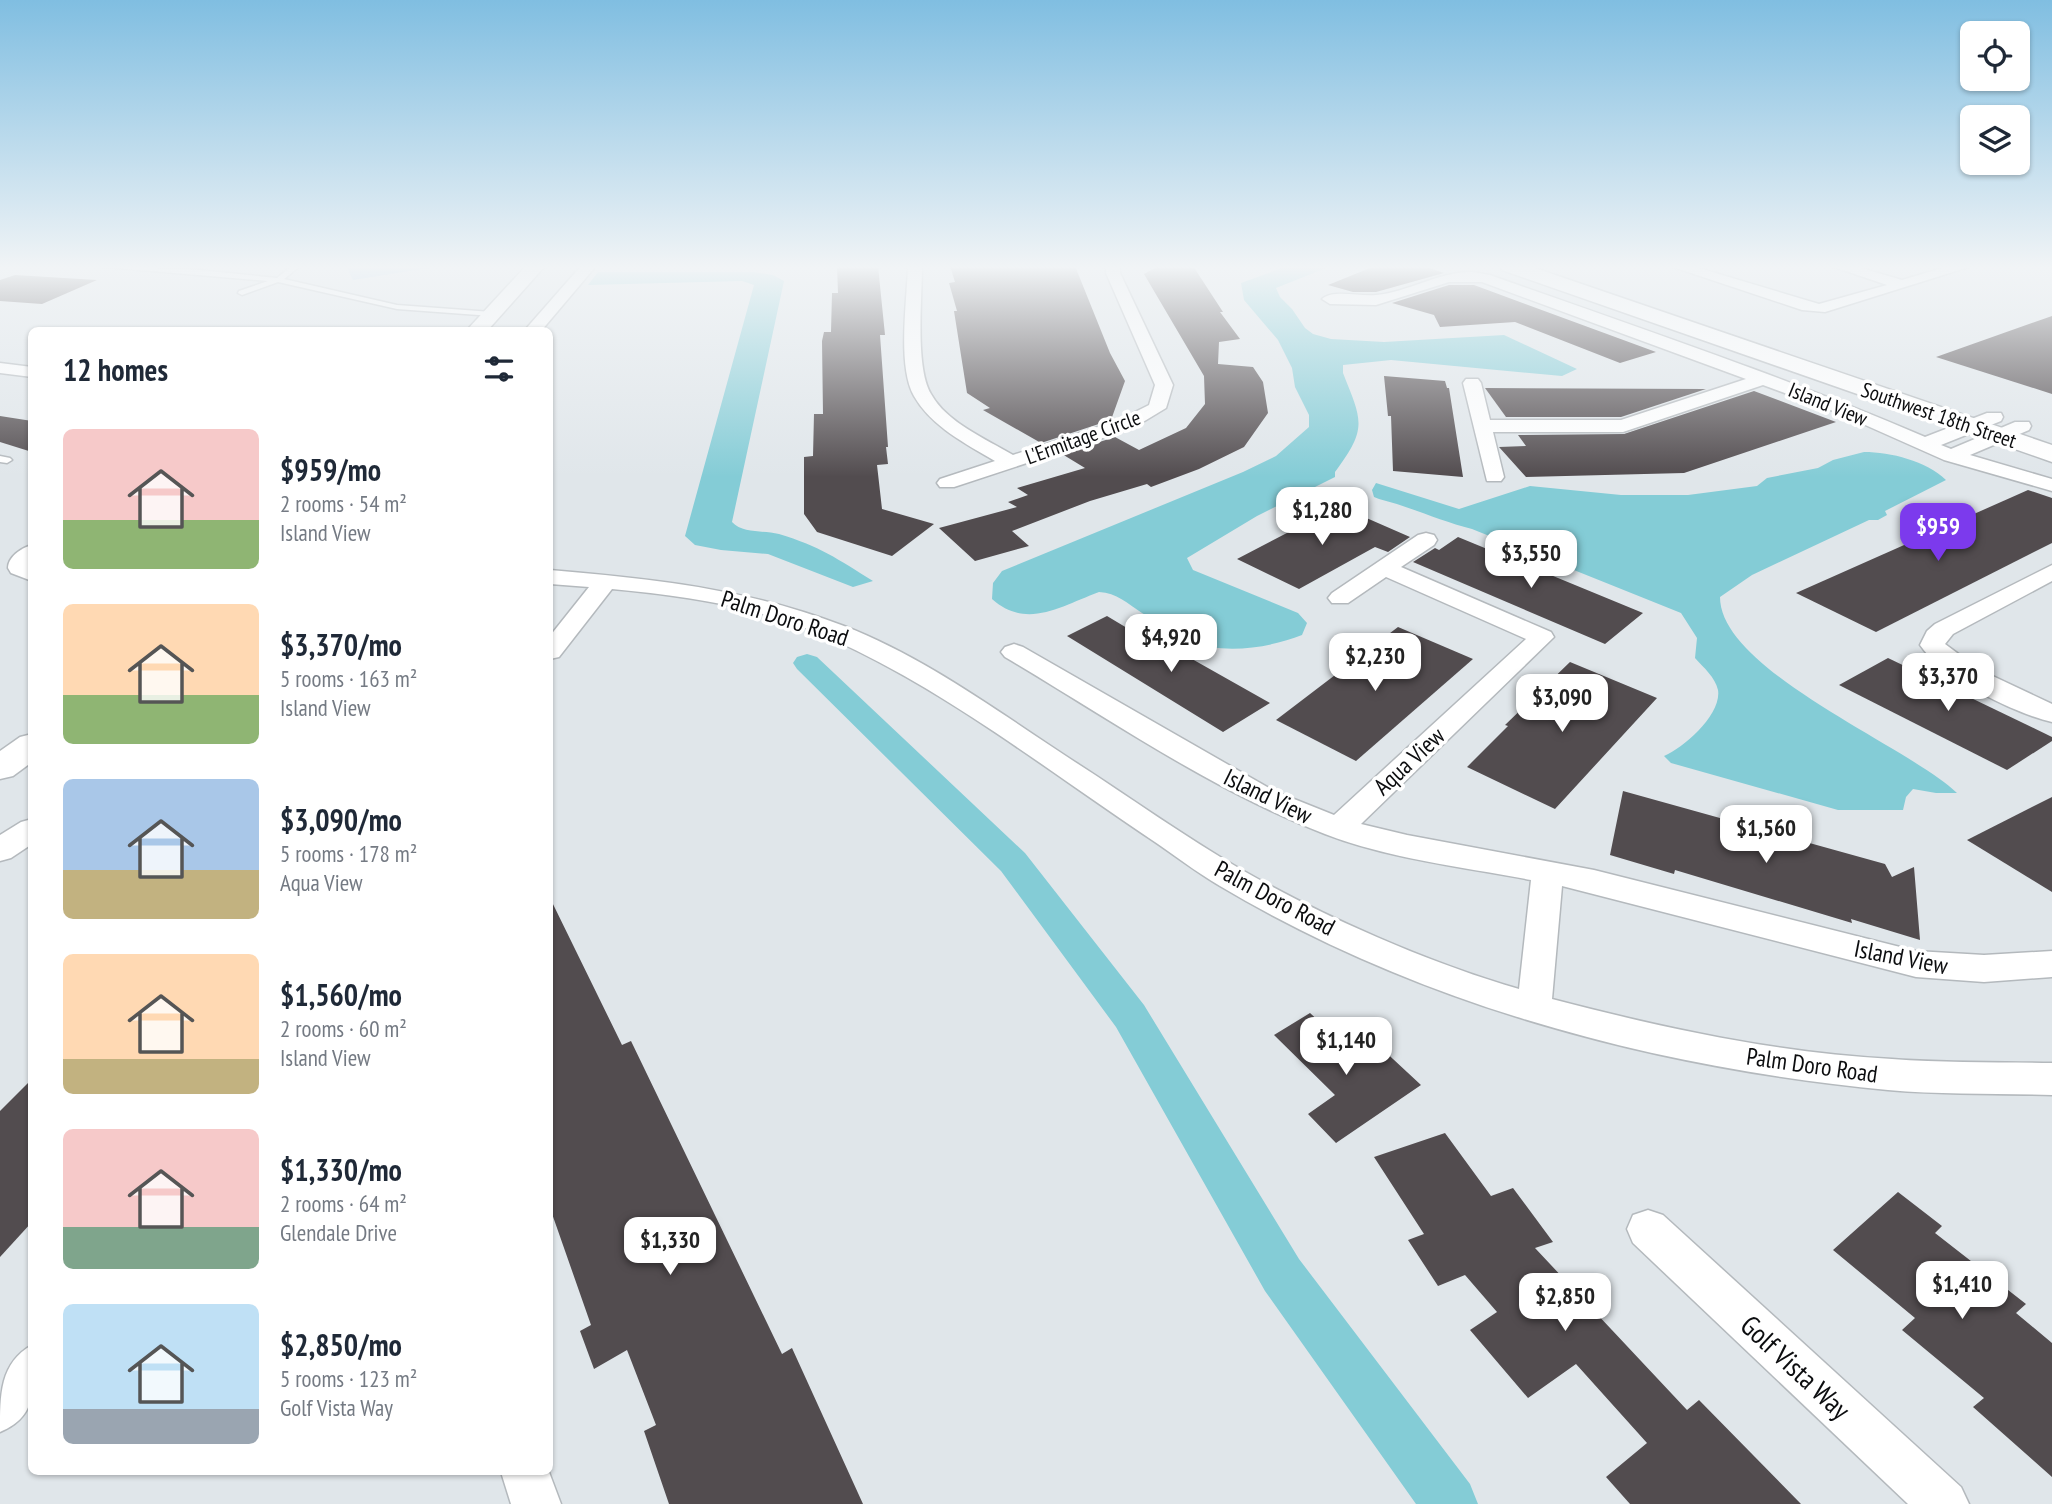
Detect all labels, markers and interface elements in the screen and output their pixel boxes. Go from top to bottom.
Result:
map controls [1960,21,2030,175]
button: locate [1960,21,2030,91]
button: layers [1960,105,2030,175]
text: 12 homes [63,350,168,389]
icon: filters [480,350,518,388]
street label: Island View [1785,376,1872,432]
street label: Southwest 18th Street [1858,376,2020,454]
street label: L'Ermitage Circle [1022,404,1144,470]
text: $959/mo [280,450,381,489]
icon: home [119,457,203,541]
pin: $1,280 [1265,488,1379,547]
text: 2 rooms · 54 m² [280,489,407,518]
text: $1,280 [1292,495,1352,524]
pin: $959 [1897,504,1979,563]
text: $959 [1916,511,1960,540]
text: Island View [280,518,371,547]
pin: $3,550 [1474,530,1588,590]
text: $3,550 [1501,538,1561,567]
street label: Palm Doro Road [717,583,853,653]
pin: $4,920 [1114,614,1228,674]
text: $4,920 [1141,622,1201,651]
text: $3,370/mo [280,625,402,664]
icon: home [119,632,203,716]
pin: $2,230 [1318,634,1432,693]
text: $2,230 [1345,641,1405,670]
pin: $3,370 [1891,654,2005,713]
text: $3,370 [1918,661,1978,690]
text: 5 rooms · 163 m² [280,664,417,693]
pin: $3,090 [1505,674,1619,734]
text: $3,090 [1532,682,1592,711]
text: Island View [280,693,371,722]
street label: Aqua View [1367,720,1452,802]
street label: Island View [1219,761,1318,831]
text: $3,090/mo [280,800,402,839]
pin: $1,560 [1709,806,1823,865]
icon: home [119,807,203,891]
text: $1,560 [1736,813,1796,842]
text: 5 rooms · 178 m² [280,839,417,868]
street label: Palm Doro Road [1209,853,1341,943]
text: Aqua View [280,868,363,897]
street label: Island View [1852,933,1951,981]
text: $1,560/mo [280,975,402,1014]
icon: home [119,982,203,1066]
text: 2 rooms · 60 m² [280,1014,407,1043]
pin: $1,140 [1289,1018,1403,1077]
text: $1,140 [1316,1025,1376,1054]
street label: Palm Doro Road [1744,1040,1880,1090]
text: Island View [280,1043,371,1072]
text: $1,330/mo [280,1150,402,1189]
icon: home [119,1157,203,1241]
text: 2 rooms · 64 m² [280,1189,407,1218]
text: Glendale Drive [280,1218,397,1247]
pin: $1,330 [613,1218,727,1277]
text: $1,330 [640,1225,700,1254]
pin: $1,410 [1905,1262,2019,1321]
text: $1,410 [1932,1269,1992,1298]
pin: $2,850 [1508,1274,1622,1333]
text: $2,850 [1535,1281,1595,1310]
street label: Golf Vista Way [1733,1307,1859,1428]
text: $2,850/mo [280,1325,402,1364]
icon: home [119,1332,203,1416]
text: 5 rooms · 123 m² [280,1364,417,1393]
text: Golf Vista Way [280,1393,393,1422]

